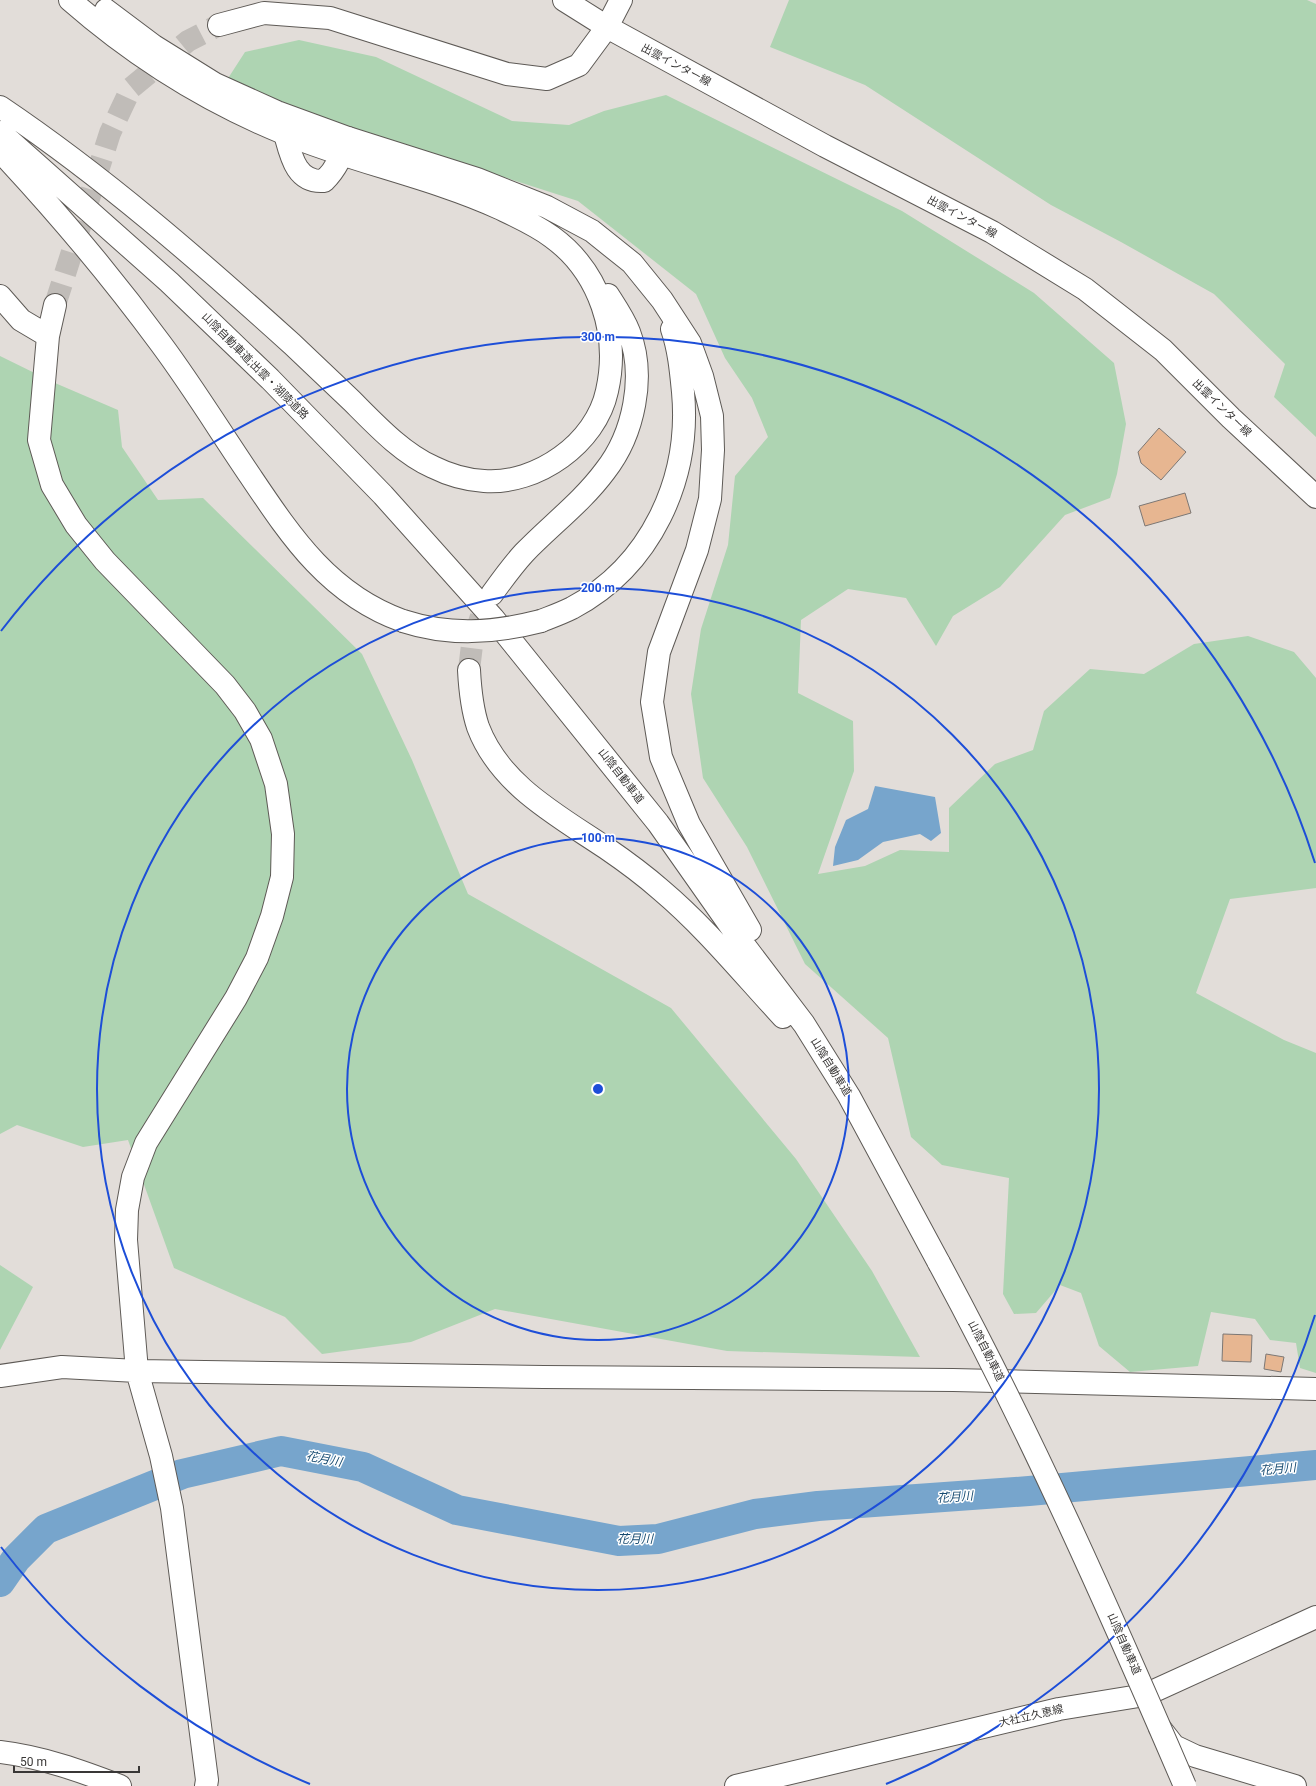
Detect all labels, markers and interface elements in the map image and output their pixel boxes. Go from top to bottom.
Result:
street label: 出雲インター線 [639,41,713,89]
street label: 出雲インター線 [925,193,999,241]
street label: 山陰自動車道;出雲・湖陵道路 [199,310,311,422]
text: 300 m [581,330,615,344]
street label: 出雲インター線 [1190,377,1254,439]
text: 200 m [581,581,615,595]
street label: 山陰自動車道 [596,746,646,806]
text: 100 m [581,831,615,845]
street label: 山陰自動車道 [808,1036,854,1098]
centre of rings [591,1082,605,1096]
street label: 山陰自動車道 [965,1319,1007,1383]
water label: 花月川 [305,1449,345,1470]
water label: 花月川 [1259,1460,1299,1478]
water label: 花月川 [937,1489,975,1505]
water label: 花月川 [617,1532,655,1546]
street label: 山陰自動車道 [1105,1611,1143,1677]
street label: 大社立久恵線 [997,1702,1065,1730]
scale bar [14,1748,139,1774]
text: 50 m [20,1755,47,1769]

